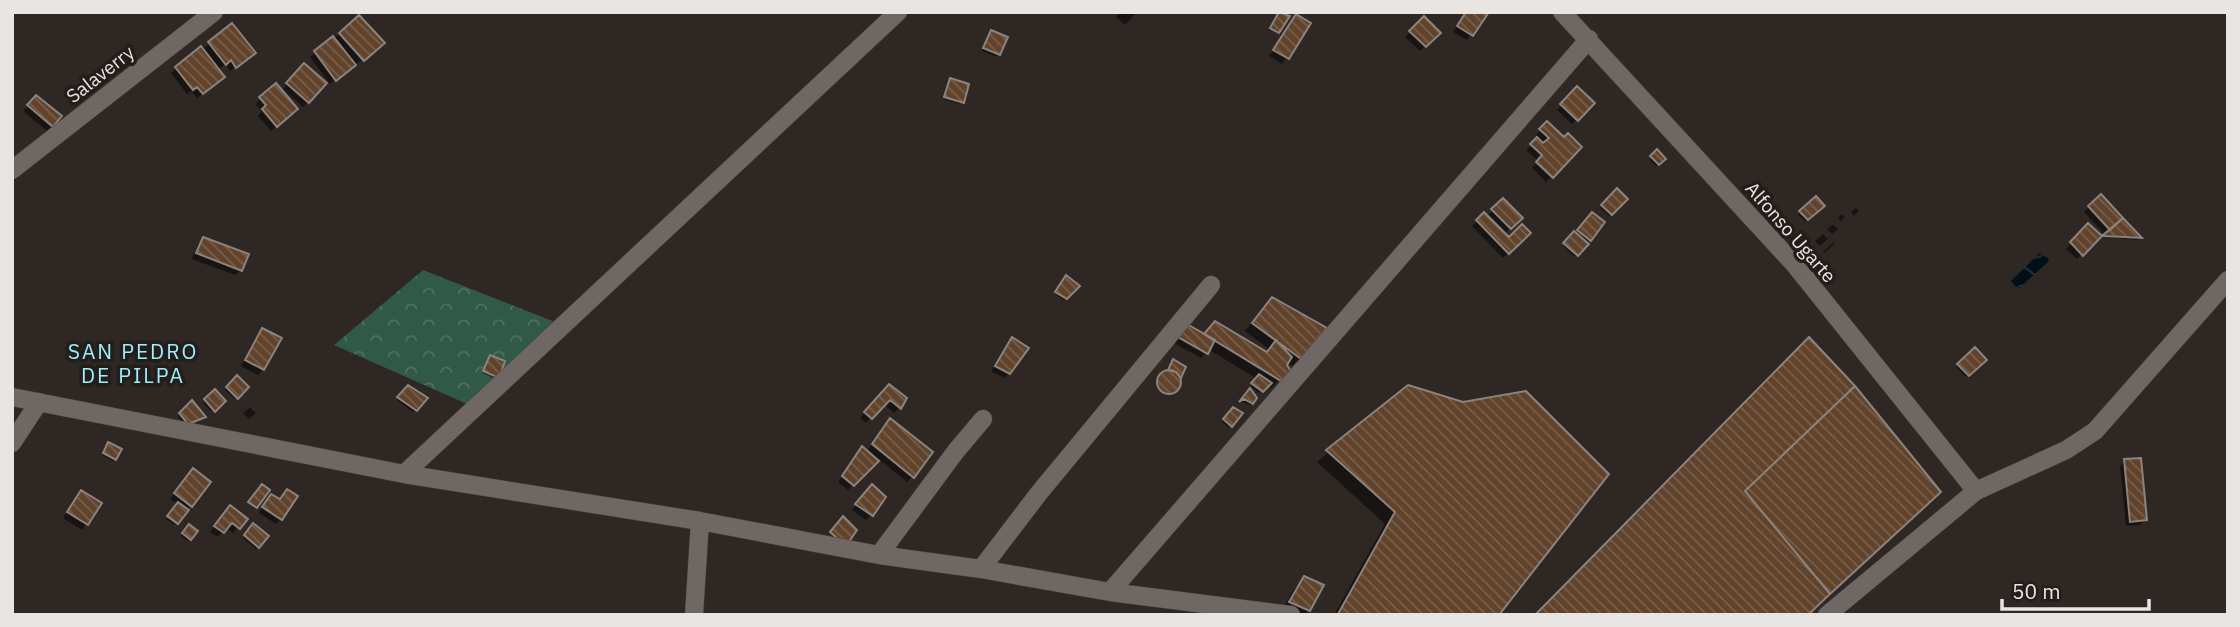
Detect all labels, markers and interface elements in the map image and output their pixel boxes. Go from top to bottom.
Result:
street label: Salaverry [61,40,139,108]
street label: Alfonso Ugarte [1741,177,1841,287]
district label: SAN PEDRO DE PILPA [68,337,198,389]
scale bar [2002,568,2149,612]
text: 50 m [2012,577,2061,605]

